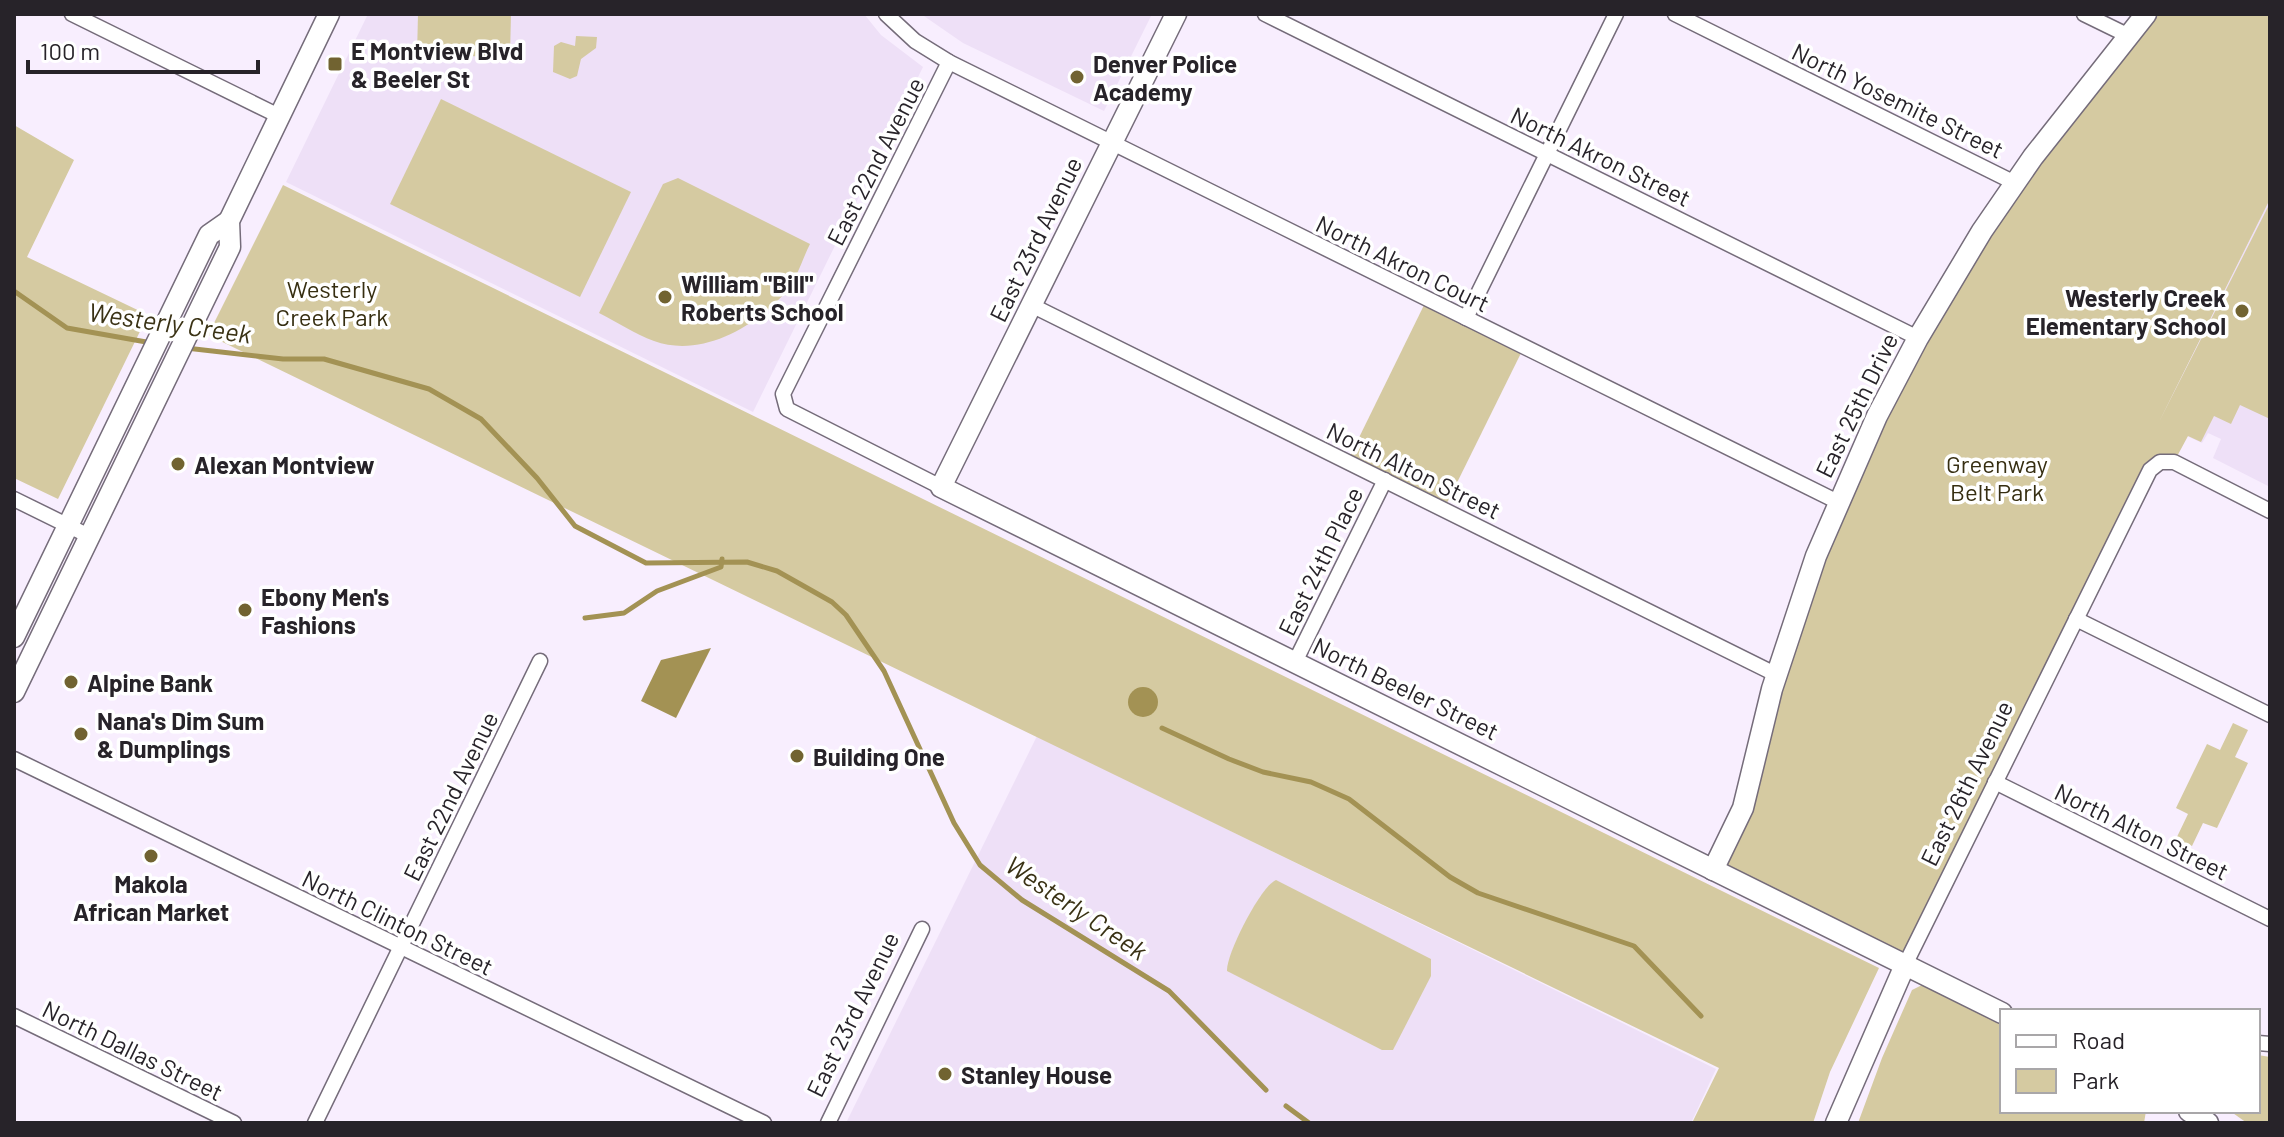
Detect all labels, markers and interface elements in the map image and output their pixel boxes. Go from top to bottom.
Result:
scale bar [28,24,258,74]
text: 100 m [40,36,100,65]
place label: E Montview Blvd & Beeler St [351,36,523,93]
street label: North Yosemite Street [1787,36,2009,164]
place label: Denver Police Academy [1093,49,1237,106]
marker: E Montview Blvd & Beeler St [326,55,344,73]
marker: Denver Police Academy [1068,68,1086,86]
street label: East 22nd Avenue [820,72,930,250]
street label: North Akron Street [1506,100,1696,212]
street label: East 23rd Avenue [983,152,1087,326]
street label: North Akron Court [1312,209,1494,317]
place label: William "Bill" Roberts School [681,269,844,326]
park label: Westerly Creek Park [276,274,388,331]
place label: Westerly Creek Elementary School [2026,283,2226,340]
marker: William "Bill" Roberts School [656,288,674,306]
water label: Westerly Creek [87,295,254,349]
marker: Westerly Creek Elementary School [2233,302,2251,320]
street label: East 25th Drive [1809,328,1903,482]
street label: North Alton Street [1322,415,1506,525]
park label: Greenway Belt Park [1946,449,2048,506]
place label: Alexan Montview [194,450,375,479]
marker: Alexan Montview [169,455,187,473]
street label: East 24th Place [1272,482,1368,640]
place label: Ebony Men's Fashions [261,582,389,639]
marker: Ebony Men's Fashions [236,601,254,619]
street label: North Beeler Street [1308,631,1504,745]
place label: Alpine Bank [87,668,213,697]
marker: Alpine Bank [62,673,80,691]
street label: East 26th Avenue [1914,696,2018,870]
place label: Nana's Dim Sum & Dumplings [97,706,264,763]
street label: East 22nd Avenue [397,707,503,885]
marker: Nana's Dim Sum & Dumplings [72,725,90,743]
place label: Building One [813,742,945,771]
marker: Building One [788,747,806,765]
street label: North Alton Street [2050,776,2234,886]
marker: Makola African Market [142,847,160,865]
water label: Westerly Creek [1000,848,1154,966]
street label: North Clinton Street [298,863,498,981]
place label: Makola African Market [73,869,229,926]
street label: East 23rd Avenue [800,927,904,1101]
street label: North Dallas Street [38,994,228,1106]
legend [2000,1009,2260,1113]
text: Road [2072,1025,2125,1054]
place label: Stanley House [961,1060,1112,1089]
marker: Stanley House [936,1065,954,1083]
text: Park [2072,1065,2119,1094]

